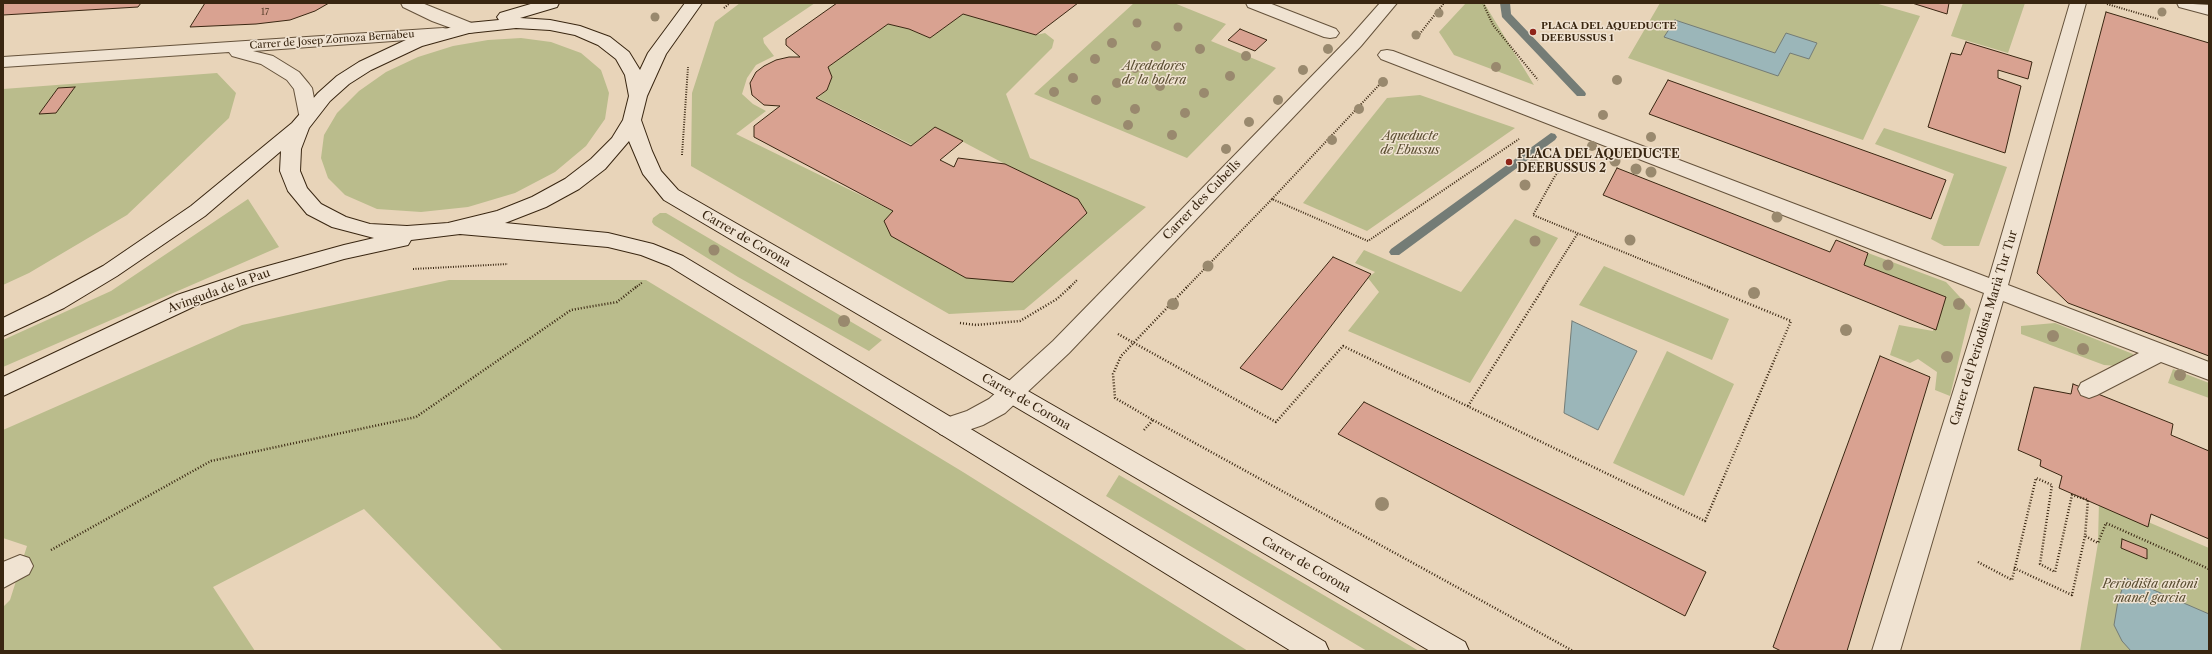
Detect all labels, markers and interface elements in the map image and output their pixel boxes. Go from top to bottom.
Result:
house number: 17 [261,7,269,17]
place label: PLACA DEL AQUEDUCTE DEEBUSSUS 1 [1541,20,1677,44]
marker: PLACA DEL AQUEDUCTE DEEBUSSUS 1 [1528,27,1538,37]
street label: Carrer de Josep Zornoza Bernabeu [249,28,415,52]
park label: Alrededores de la bolera [1122,60,1186,88]
park label: Aqueducte de Ebussus [1380,130,1440,158]
place label: PLACA DEL AQUEDUCTE DEEBUSSUS 2 [1517,148,1680,176]
street label: Carrer des Cubells [1160,157,1244,243]
marker: PLACA DEL AQUEDUCTE DEEBUSSUS 2 [1504,157,1514,167]
street label: Carrer de Corona [699,208,793,270]
street label: Carrer del Periodista Marià Tur Tur [1947,229,2021,427]
street label: Avinguda de la Pau [166,266,272,316]
street label: Carrer de Corona [979,371,1073,433]
street label: Carrer de Corona [1259,534,1353,596]
park label: Periodista antoni manel garcia [2102,578,2198,606]

